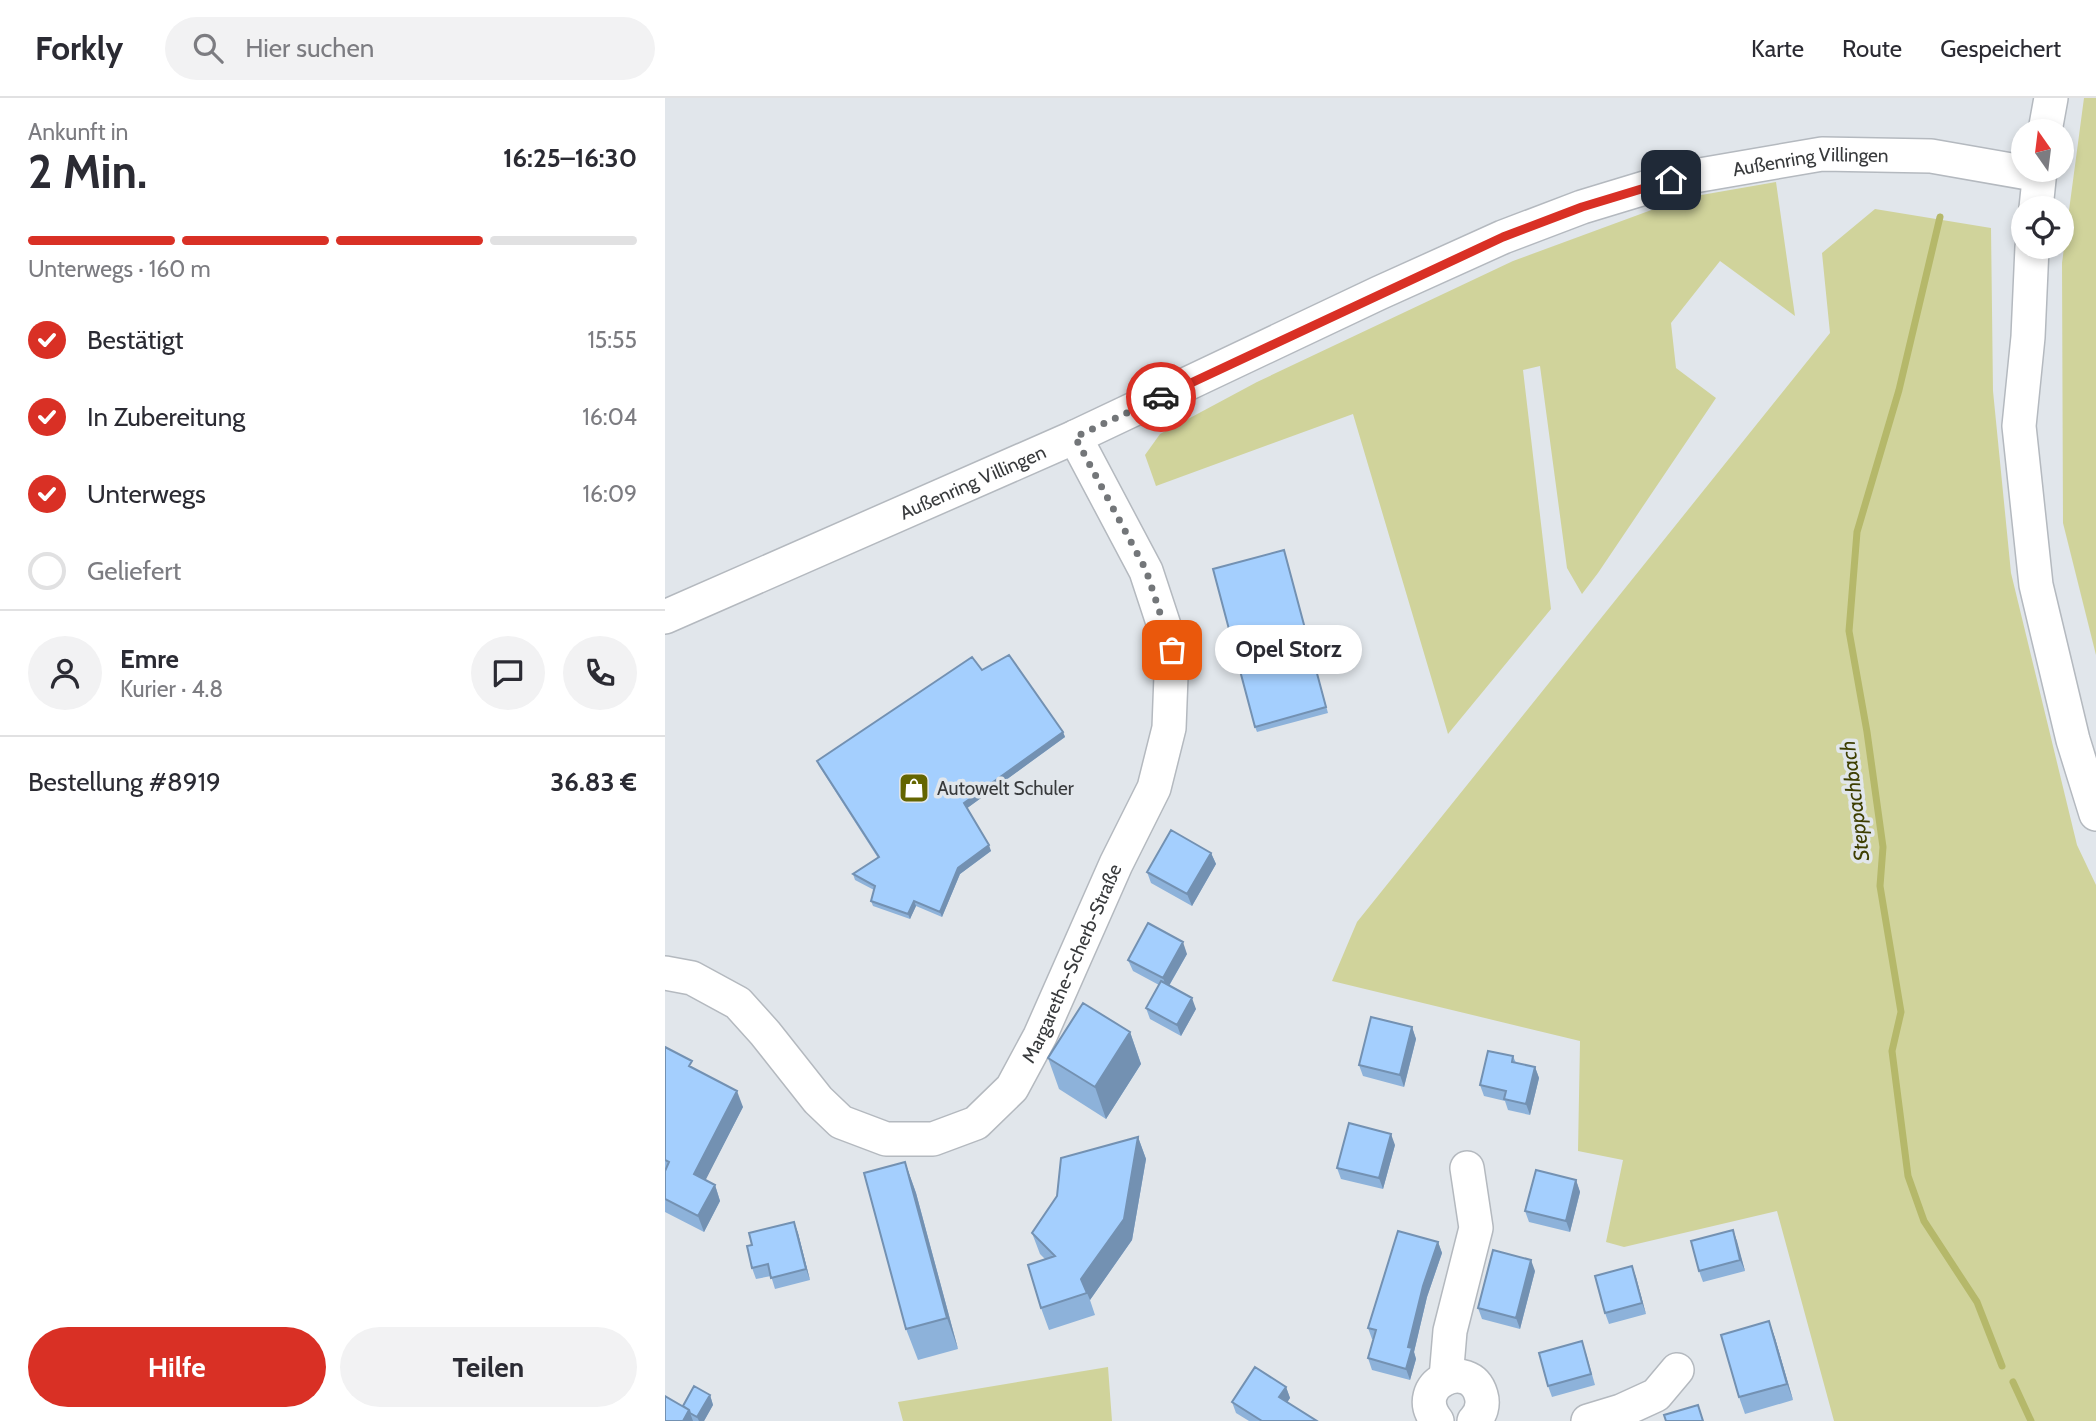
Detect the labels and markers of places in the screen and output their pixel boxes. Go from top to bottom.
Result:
pin [1641,150,1701,210]
pin [1142,620,1202,680]
callout: Opel Storz [1214,626,1361,674]
shop icon: Autowelt Schuler [897,771,931,805]
place label: Autowelt Schuler [937,777,1074,800]

